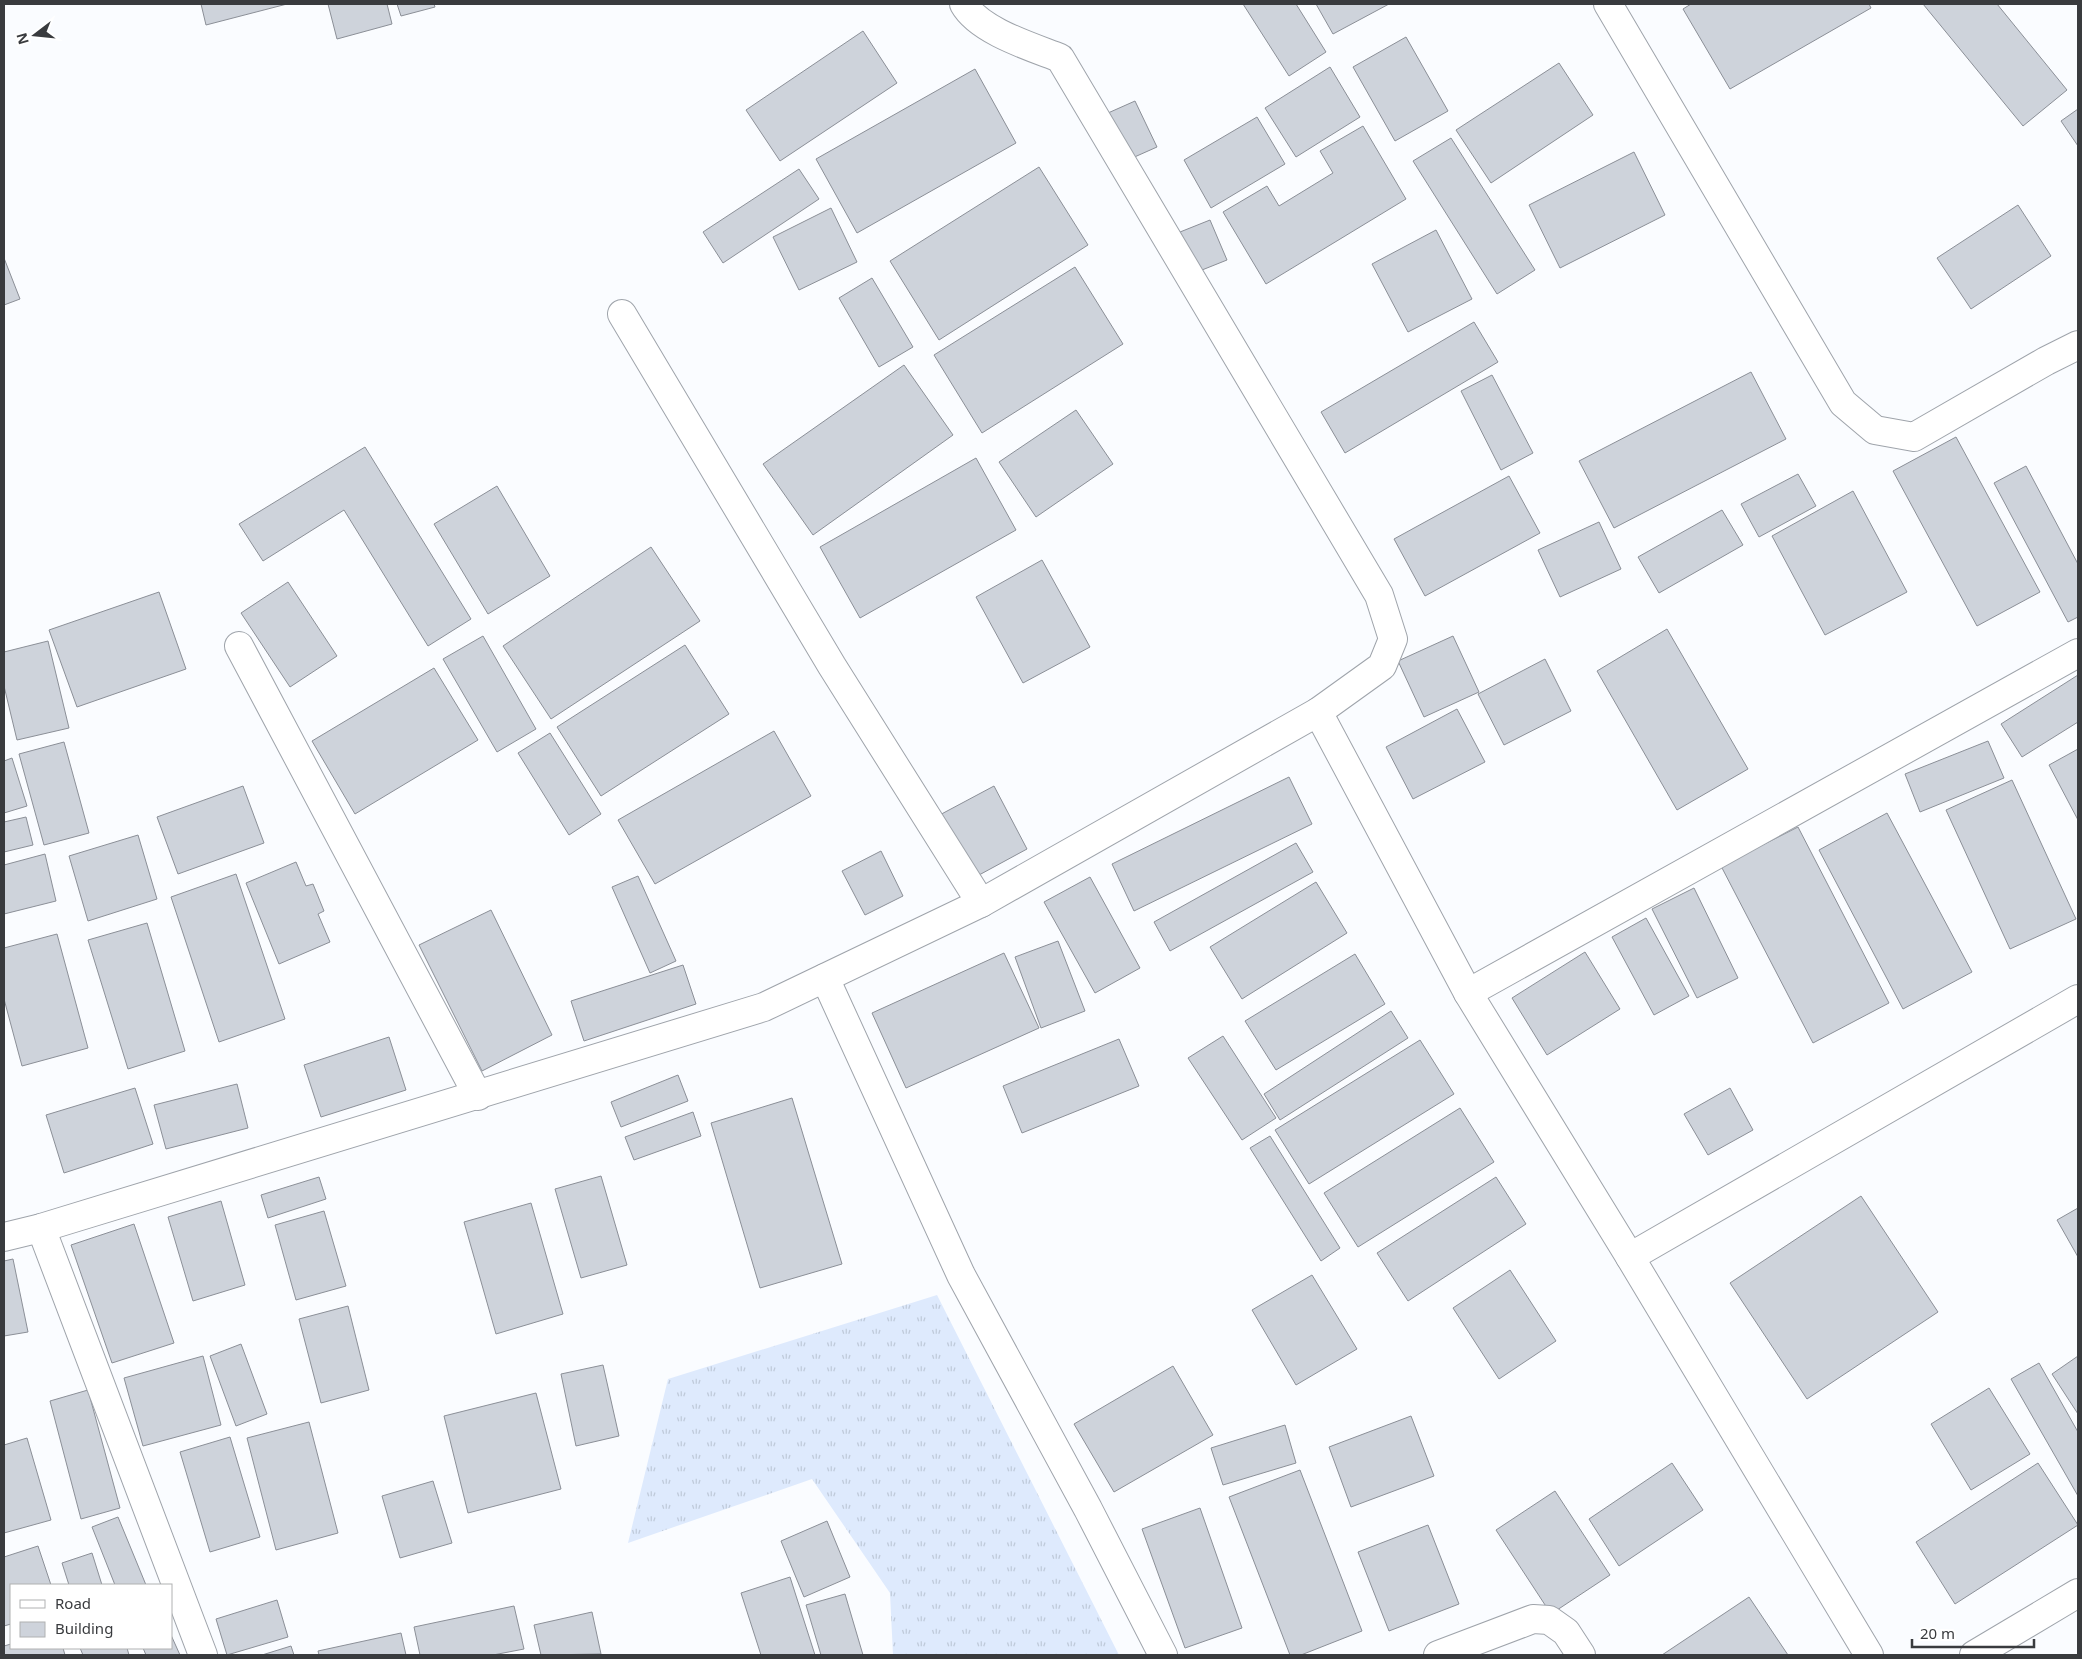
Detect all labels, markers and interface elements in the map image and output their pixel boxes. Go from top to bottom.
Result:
north arrow [10,10,60,60]
text: N [11,31,33,47]
legend [10,1584,172,1649]
text: Road [55,1593,91,1613]
scale bar [1912,1616,2034,1648]
text: Building [55,1618,113,1638]
text: 20 m [1920,1623,1955,1643]

